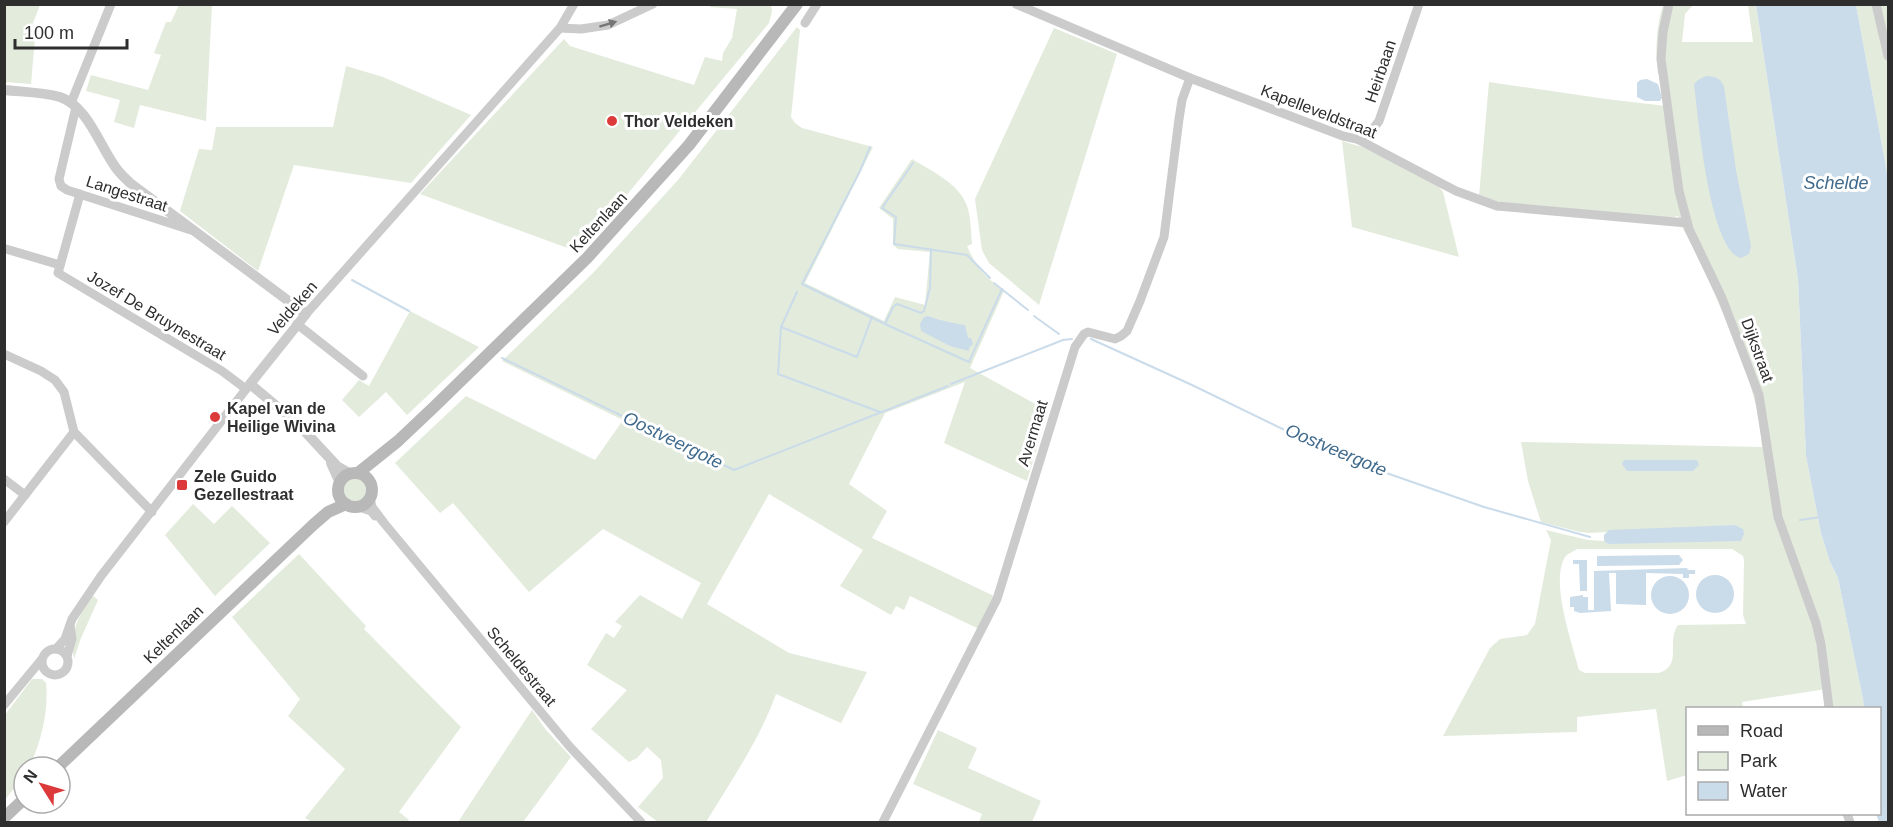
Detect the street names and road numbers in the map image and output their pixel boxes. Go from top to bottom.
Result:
street label: Heirbaan [1362,38,1399,105]
street label: Kapelleveldstraat [1258,82,1380,142]
street label: Langestraat [84,172,170,215]
street label: Keltenlaan [566,189,630,256]
street label: Jozef De Bruynestraat [85,267,229,364]
street label: Veldeken [264,278,320,339]
street label: Dijkstraat [1738,316,1777,385]
street label: Avermaat [1014,398,1051,468]
street label: Keltenlaan [140,602,206,667]
street label: Scheldestraat [484,623,560,710]

